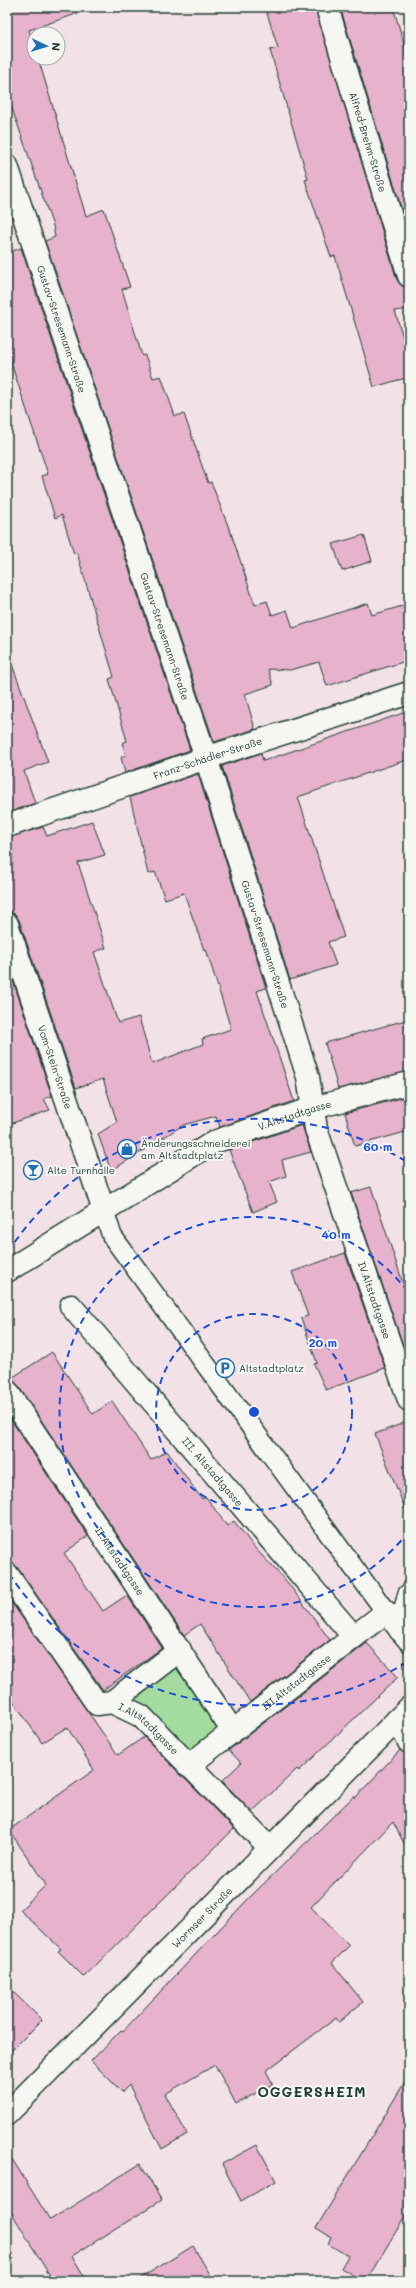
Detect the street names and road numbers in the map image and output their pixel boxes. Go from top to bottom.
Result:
street label: Alfred-Brehm-Straße [346,90,390,194]
street label: Gustav-Stresemann-Straße [34,263,90,395]
street label: Gustav-Stresemann-Straße [137,571,193,702]
street label: Franz-Schädler-Straße [152,733,264,782]
street label: Gustav-Stresemann-Straße [238,878,293,1010]
street label: Vom-Stein-Straße [35,1023,76,1111]
street label: V.Altstadtgasse [256,1097,333,1133]
street label: IV.Altstadtgasse [355,1260,394,1341]
street label: III. Altstadtgasse [179,1434,246,1509]
street label: II.Altstadtgasse [92,1524,148,1598]
street label: III.Altstadtgasse [259,1651,334,1713]
street label: I.Altstadtgasse [116,1699,182,1758]
street label: Wormser Straße [168,1883,235,1951]

